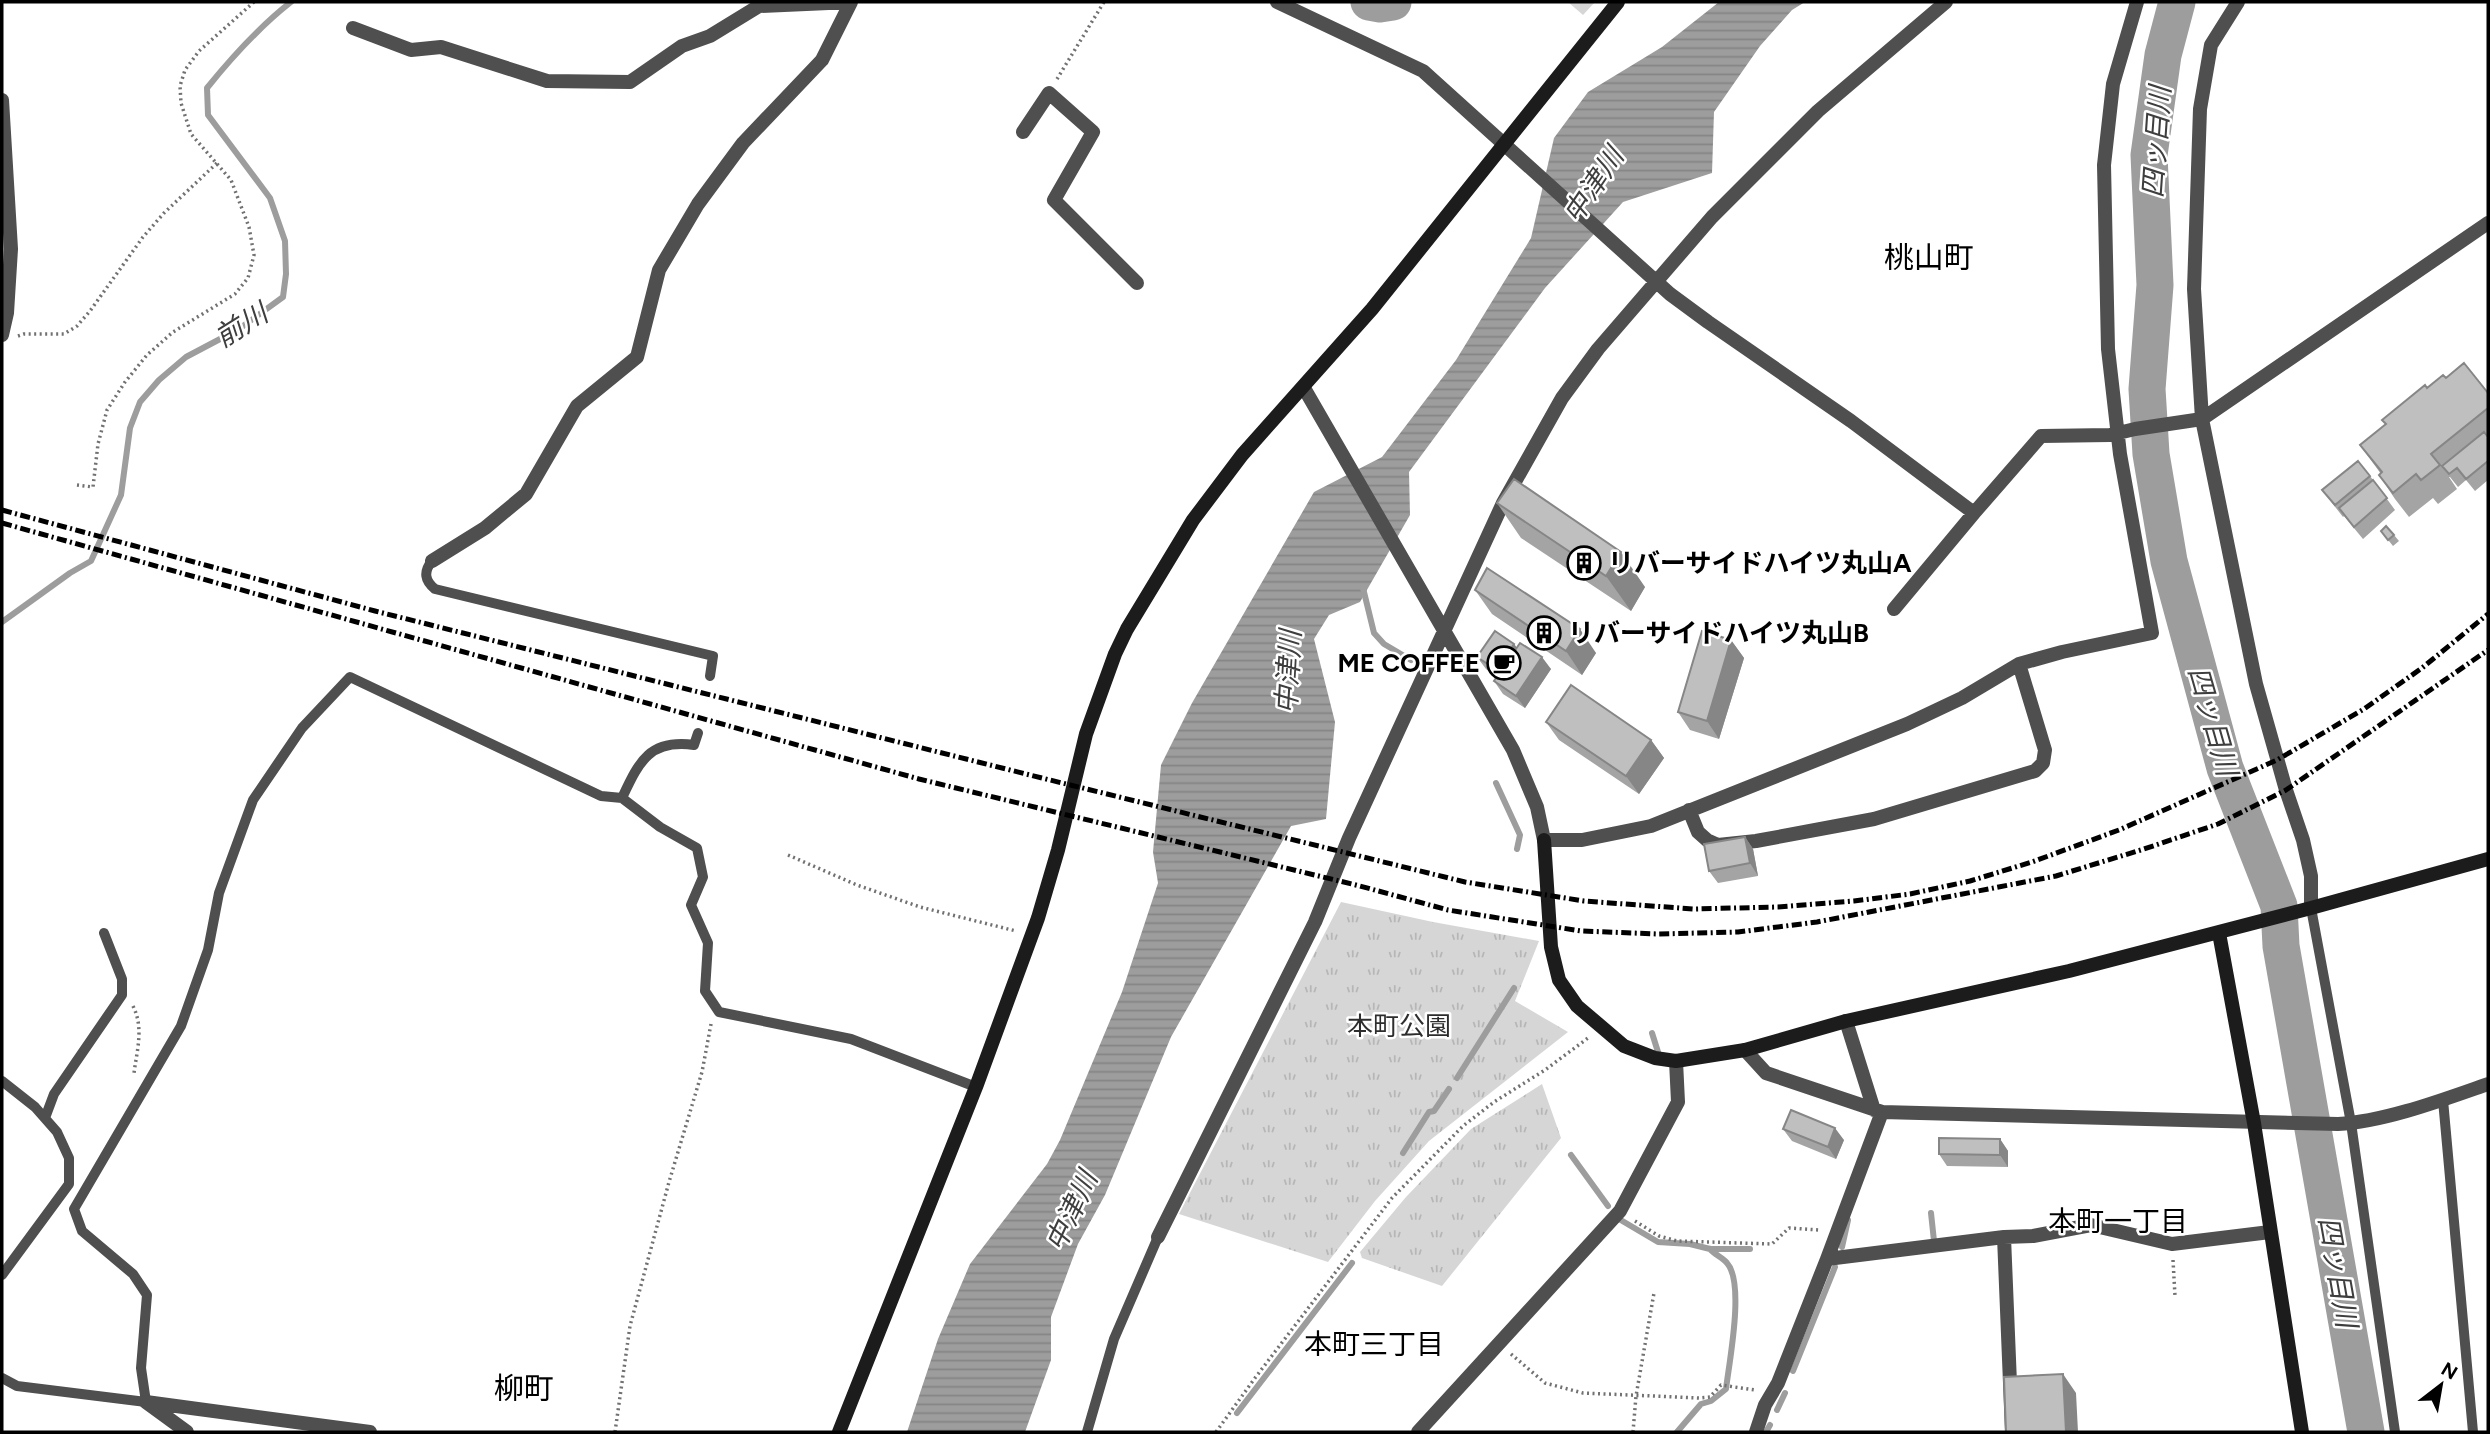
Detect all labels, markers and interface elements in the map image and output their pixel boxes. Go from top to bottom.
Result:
water label: 四ッ目川 [2135,82,2177,199]
water label: 中津川 [1555,138,1632,229]
district label: 桃山町 [1884,239,1974,276]
water label: 前川 [208,294,276,354]
building icon: リバーサイドハイツ丸山A [1565,544,1603,582]
place label: リバーサイドハイツ丸山A [1608,547,1912,579]
building icon: リバーサイドハイツ丸山B [1525,614,1563,652]
place label: リバーサイドハイツ丸山B [1568,617,1869,649]
water label: 中津川 [1269,626,1307,715]
cafe icon: ME COFFEE [1485,644,1523,682]
place label: ME COFFEE [1337,647,1480,679]
water label: 四ッ目川 [2181,662,2246,782]
park label: 本町公園 [1347,1010,1451,1042]
water label: 中津川 [1038,1163,1105,1256]
district label: 本町一丁目 [2048,1204,2188,1238]
water label: 四ッ目川 [2312,1214,2365,1333]
district label: 本町三丁目 [1304,1327,1444,1361]
north arrow [2406,1350,2476,1420]
text: N [2437,1357,2462,1384]
district label: 柳町 [494,1370,554,1407]

